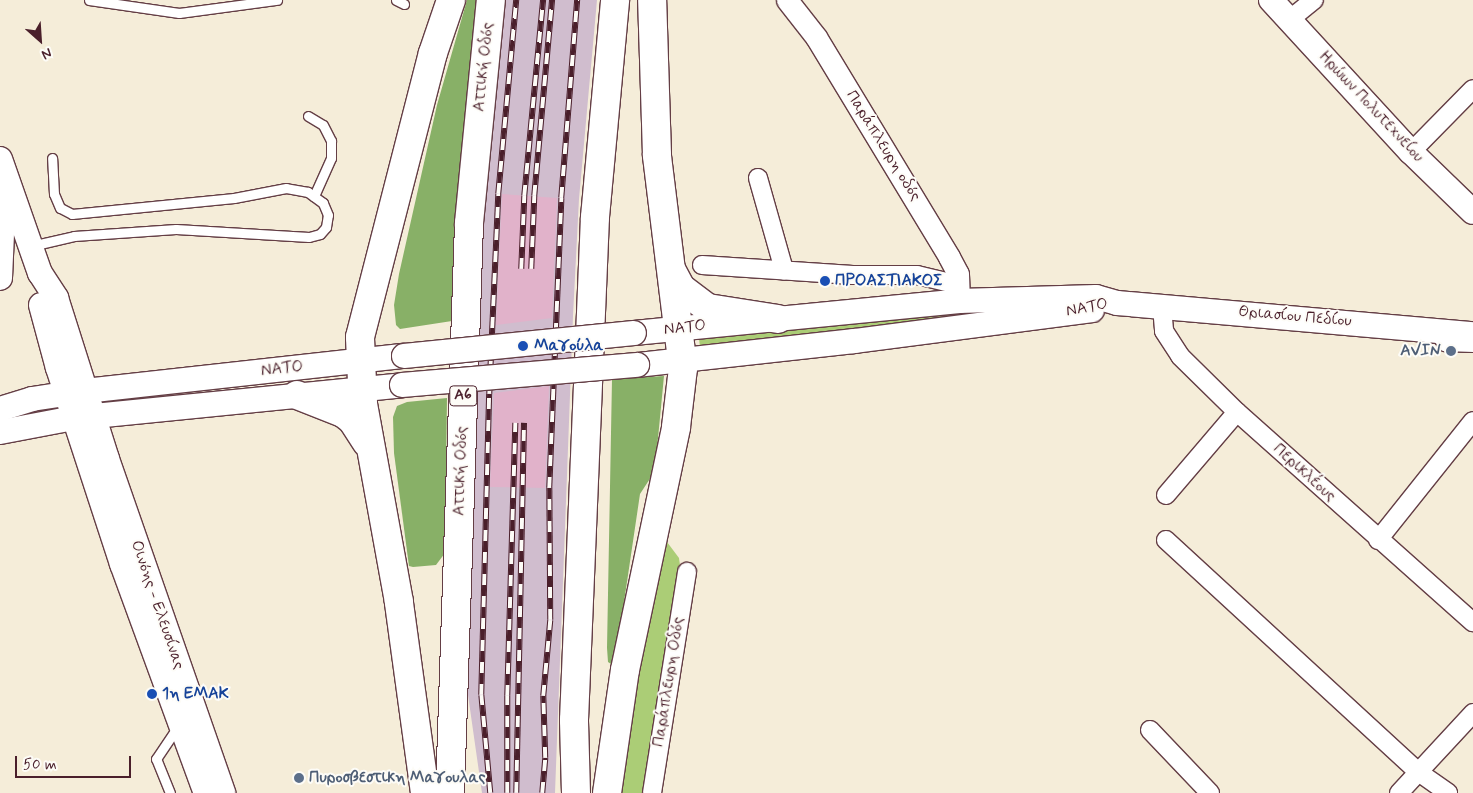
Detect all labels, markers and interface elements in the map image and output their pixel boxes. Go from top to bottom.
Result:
north arrow [15,15,65,65]
street label: Αττική Οδός [470,21,498,113]
text: N [38,43,55,64]
street label: Ηρώων Πολυτεχνείου [1315,47,1427,167]
street label: Παράπλευρη οδός [841,87,925,205]
place label: ΠΡΟΑΣΤΙΑΚΟΣ [835,271,943,291]
marker: ΠΡΟΑΣΤΙΑΚΟΣ [819,275,831,287]
street label: ΝΑΤΟ [1064,295,1110,321]
street label: Θριασίου Πεδίου [1238,302,1352,332]
street label: ΝΑΤΟ [663,316,707,340]
place label: Μαγούλα [534,336,604,356]
marker: Μαγούλα [516,339,530,353]
place label: AVIN [1400,341,1441,361]
marker: AVIN [1445,345,1457,357]
street label: ΝΑΤΟ [260,357,304,381]
road number: Α6 [449,384,477,408]
street label: Αττική Οδός [450,426,472,516]
street label: Περικλέους [1269,440,1339,506]
street label: Οινόης - Ελευσίνας [126,538,188,672]
street label: Παράπλευρη Οδός [649,616,689,748]
place label: 1η ΕΜΑΚ [162,684,228,704]
marker: 1η ΕΜΑΚ [146,688,158,700]
scale bar [18,746,134,778]
text: 50 m [23,755,57,775]
place label: Πυροσβεστικη Μαγουλας [309,768,486,788]
marker: Πυροσβεστικη Μαγουλας [293,772,305,784]

